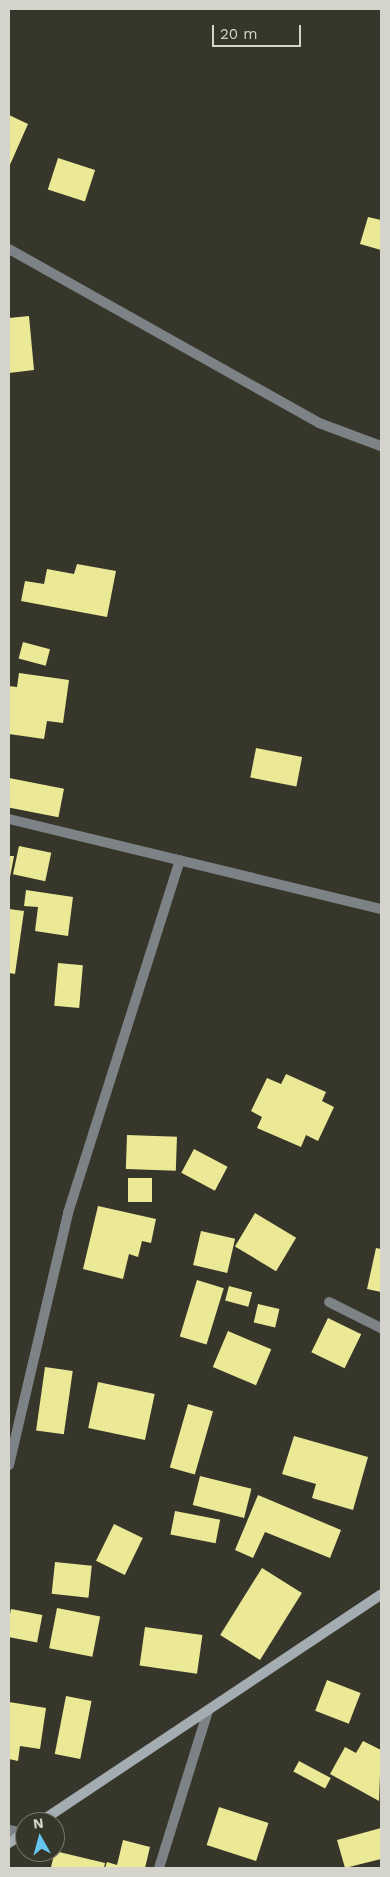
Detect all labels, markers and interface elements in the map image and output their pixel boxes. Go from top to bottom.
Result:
scale bar [215,15,304,47]
text: 20 m [220,25,258,43]
north arrow [15,1812,65,1862]
text: N [32,1815,44,1832]

